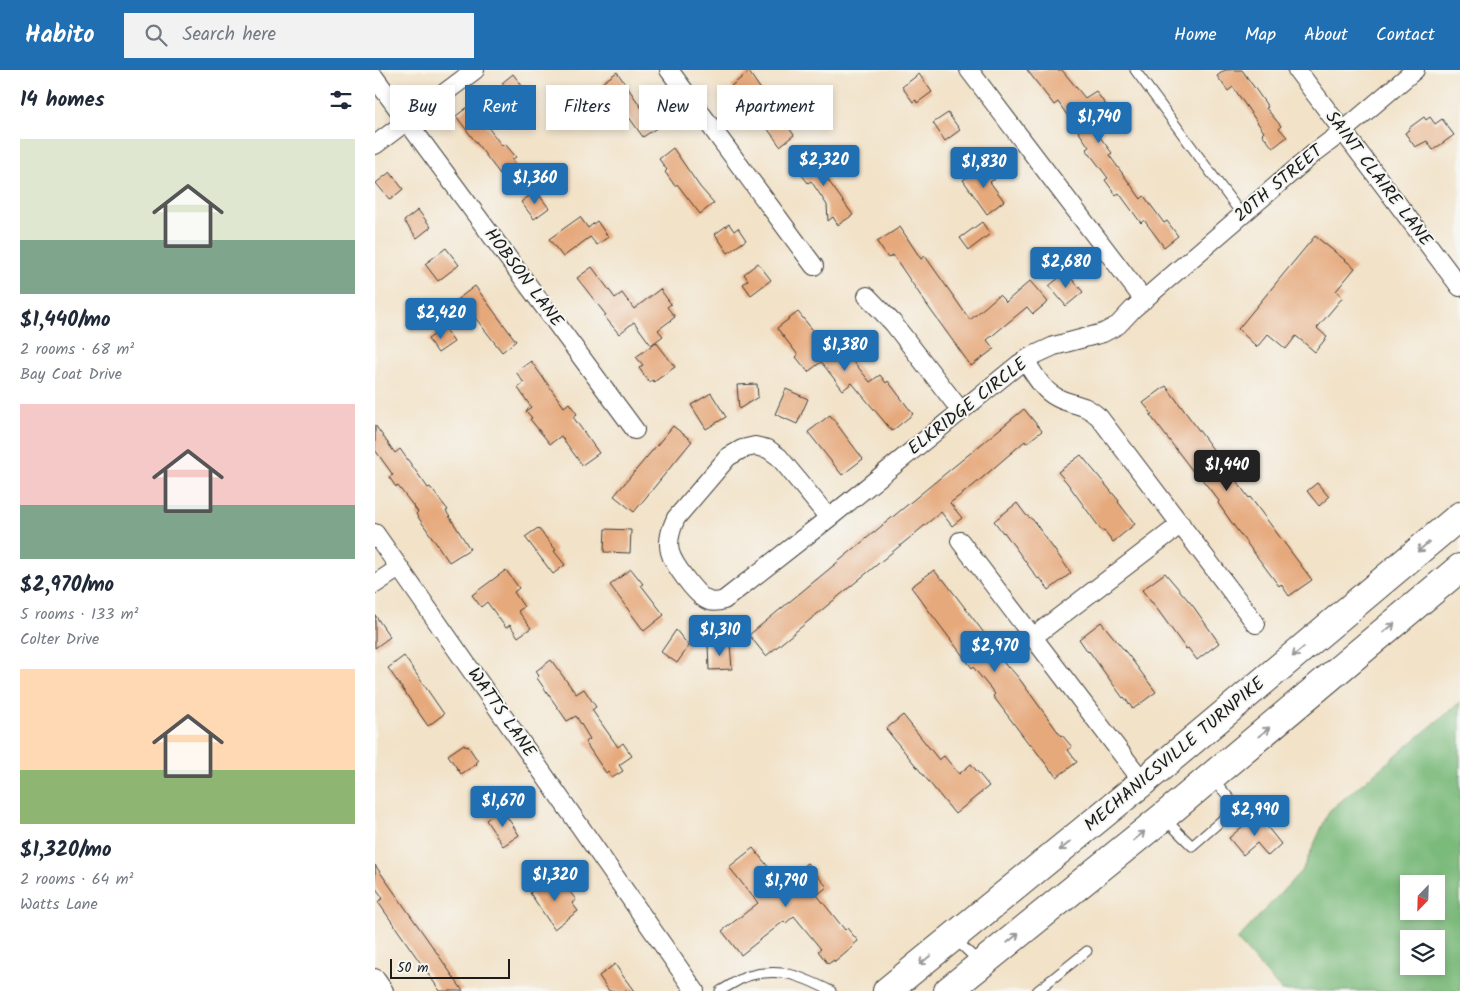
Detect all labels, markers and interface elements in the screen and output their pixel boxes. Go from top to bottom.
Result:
search box [124,13,474,58]
text: Habito [25,16,94,55]
text: Search here [182,20,276,50]
icon: search [142,21,170,49]
text: Home [1174,21,1217,50]
text: Map [1245,21,1276,50]
text: About [1304,21,1348,50]
text: Contact [1376,21,1435,50]
text: 14 homes [20,84,105,117]
chip: Buy [390,85,455,130]
chip: Rent [465,85,536,130]
chip: Filters [546,85,629,130]
chip: New [639,85,707,130]
chip: Apartment [717,85,833,130]
icon: filters [327,86,355,114]
pin: $1,740 [1058,102,1140,144]
text: $1,740 [1078,105,1120,130]
street label: SAINT CLAIRE LANE [1317,105,1439,254]
street label: 20TH STREET [1228,137,1331,230]
pin: $2,320 [783,144,865,187]
pin: $1,830 [943,146,1025,189]
text: $2,320 [799,148,849,173]
text: $1,830 [962,150,1006,175]
pin: $1,360 [494,162,576,205]
text: $1,360 [513,166,557,191]
icon: home [143,171,233,261]
street label: HOBSON LANE [476,222,570,334]
pin: $2,680 [1025,246,1107,289]
text: $2,680 [1041,250,1091,275]
pin: $2,420 [400,298,482,340]
text: $2,420 [416,301,466,326]
text: $1,440/mo [20,304,111,337]
pin: $1,380 [804,330,886,372]
text: $1,380 [823,333,867,358]
text: 2 rooms · 68 m² [20,337,134,362]
street label: ELKRIDGE CIRCLE [902,351,1035,463]
text: Bay Coat Drive [20,362,122,387]
icon: home [143,436,233,526]
pin: $1,440 [1186,450,1268,492]
text: $1,440 [1205,453,1249,478]
one-way arrow [1416,541,1429,553]
text: $2,970/mo [20,569,114,602]
text: 5 rooms · 133 m² [20,602,138,627]
pin: $1,310 [679,614,761,657]
text: $1,310 [700,618,740,643]
one-way arrow [1382,622,1395,633]
text: Colter Drive [20,627,99,652]
pin: $2,970 [954,630,1036,673]
text: $2,970 [972,634,1018,659]
one-way arrow [1292,646,1305,657]
street label: WATTS LANE [459,662,543,765]
street label: MECHANICSVILLE TURNPIKE [1078,670,1272,840]
icon: home [143,701,233,791]
one-way arrow [1258,727,1271,738]
pin: $1,670 [462,786,544,828]
text: $1,670 [482,789,524,814]
pin: $2,990 [1214,794,1296,837]
text: $2,990 [1231,798,1279,823]
one-way arrow [1133,831,1146,842]
text: $1,320/mo [20,834,111,867]
one-way arrow [1059,841,1072,852]
pin: $1,320 [514,860,596,902]
text: $1,320 [533,863,577,888]
pin: $1,790 [745,866,827,908]
text: 2 rooms · 64 m² [20,867,133,892]
text: $1,790 [765,869,807,894]
north arrow [1400,875,1445,920]
map controls [1400,875,1445,975]
text: Watts Lane [20,892,98,917]
button: layers [1400,930,1445,975]
one-way arrow [1006,933,1019,944]
one-way arrow [919,954,932,965]
scale bar [390,956,510,979]
text: 50 m [397,957,428,979]

